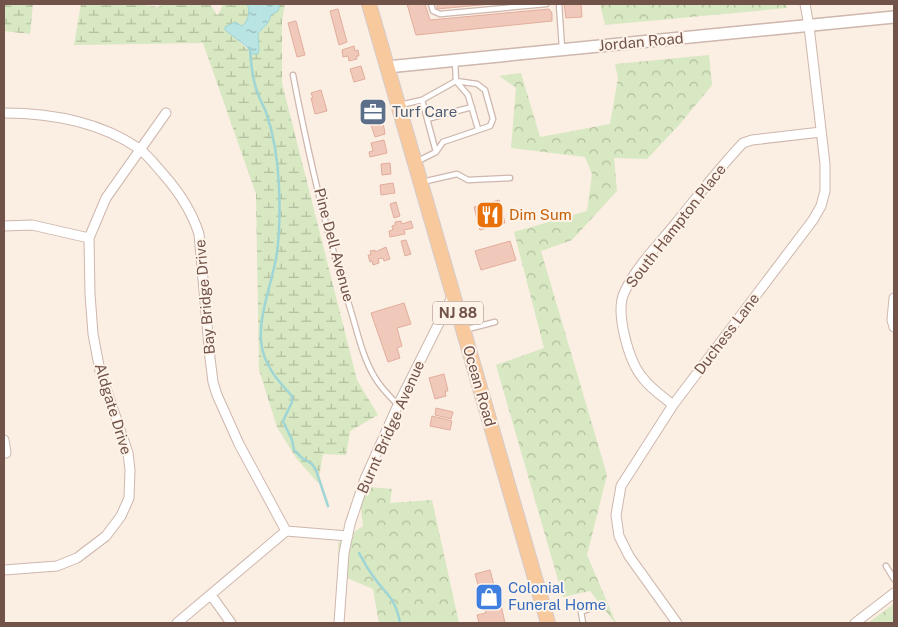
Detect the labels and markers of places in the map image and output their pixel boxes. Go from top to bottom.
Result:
office icon: Turf Care [358,97,388,127]
place label: Turf Care [392,103,457,120]
restaurant icon: Dim Sum [475,200,505,230]
place label: Dim Sum [509,206,572,223]
place label: Colonial Funeral Home [508,579,606,613]
shop icon: Colonial Funeral Home [474,582,504,612]

